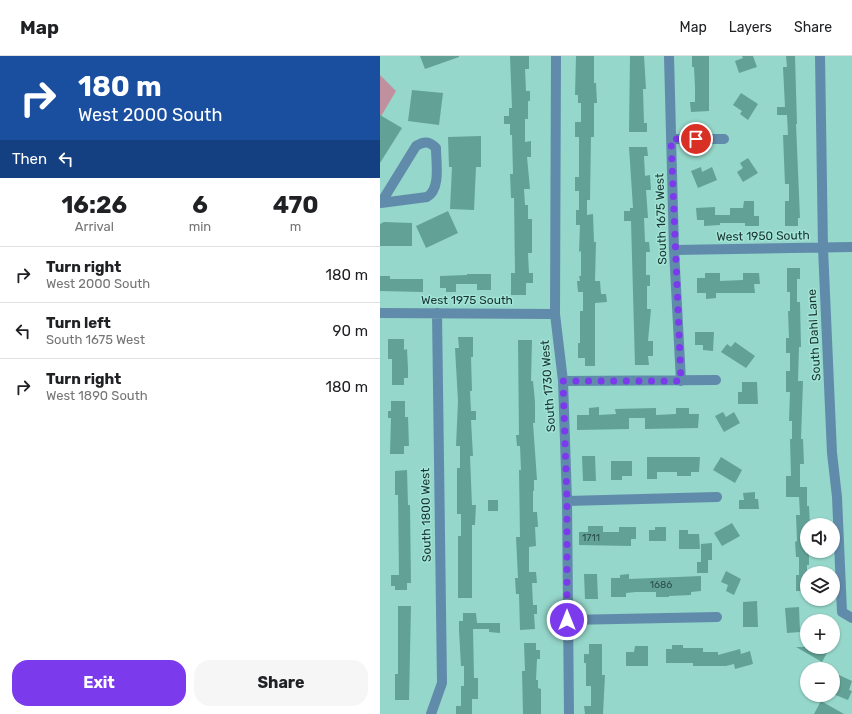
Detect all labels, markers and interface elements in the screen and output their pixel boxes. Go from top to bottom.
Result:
text: Map [20,16,59,39]
text: Map [680,19,707,36]
text: Layers [729,19,772,36]
text: Share [794,19,832,36]
text: 180 m [78,70,162,103]
icon: right [12,72,64,124]
text: West 2000 South [78,104,222,126]
pin [679,122,713,156]
icon: arrive [685,128,707,150]
icon: left [55,148,77,170]
text: Then [12,150,47,168]
street label: South 1675 West [652,173,670,265]
text: 16:26 [61,191,127,219]
text: 6 [192,191,208,219]
text: 470 [273,191,319,219]
text: Arrival [75,219,114,234]
text: min [189,219,211,234]
text: m [290,219,301,234]
street label: West 1950 South [716,228,810,244]
text: Turn right [46,258,121,276]
icon: right [12,264,34,286]
text: 180 m [326,266,368,284]
text: West 2000 South [46,276,150,291]
street label: South Dahl Lane [805,288,823,381]
street label: West 1975 South [421,293,513,307]
text: Turn left [46,314,111,332]
icon: left [12,320,34,342]
text: 90 m [333,322,368,340]
text: South 1675 West [46,332,145,347]
street label: South 1730 West [538,339,558,433]
text: Turn right [46,370,121,388]
icon: right [12,376,34,398]
text: 180 m [326,378,368,396]
text: West 1890 South [46,388,148,403]
street label: South 1800 West [418,468,434,562]
map controls [800,518,840,702]
button: sound [800,518,840,558]
house number: 1711 [582,532,600,544]
button: layers [800,566,840,606]
house number: 1686 [650,579,672,591]
position arrow [546,599,588,641]
button: + [800,614,840,654]
button: Exit [12,660,186,706]
button: Share [194,660,368,706]
button: − [800,662,840,702]

